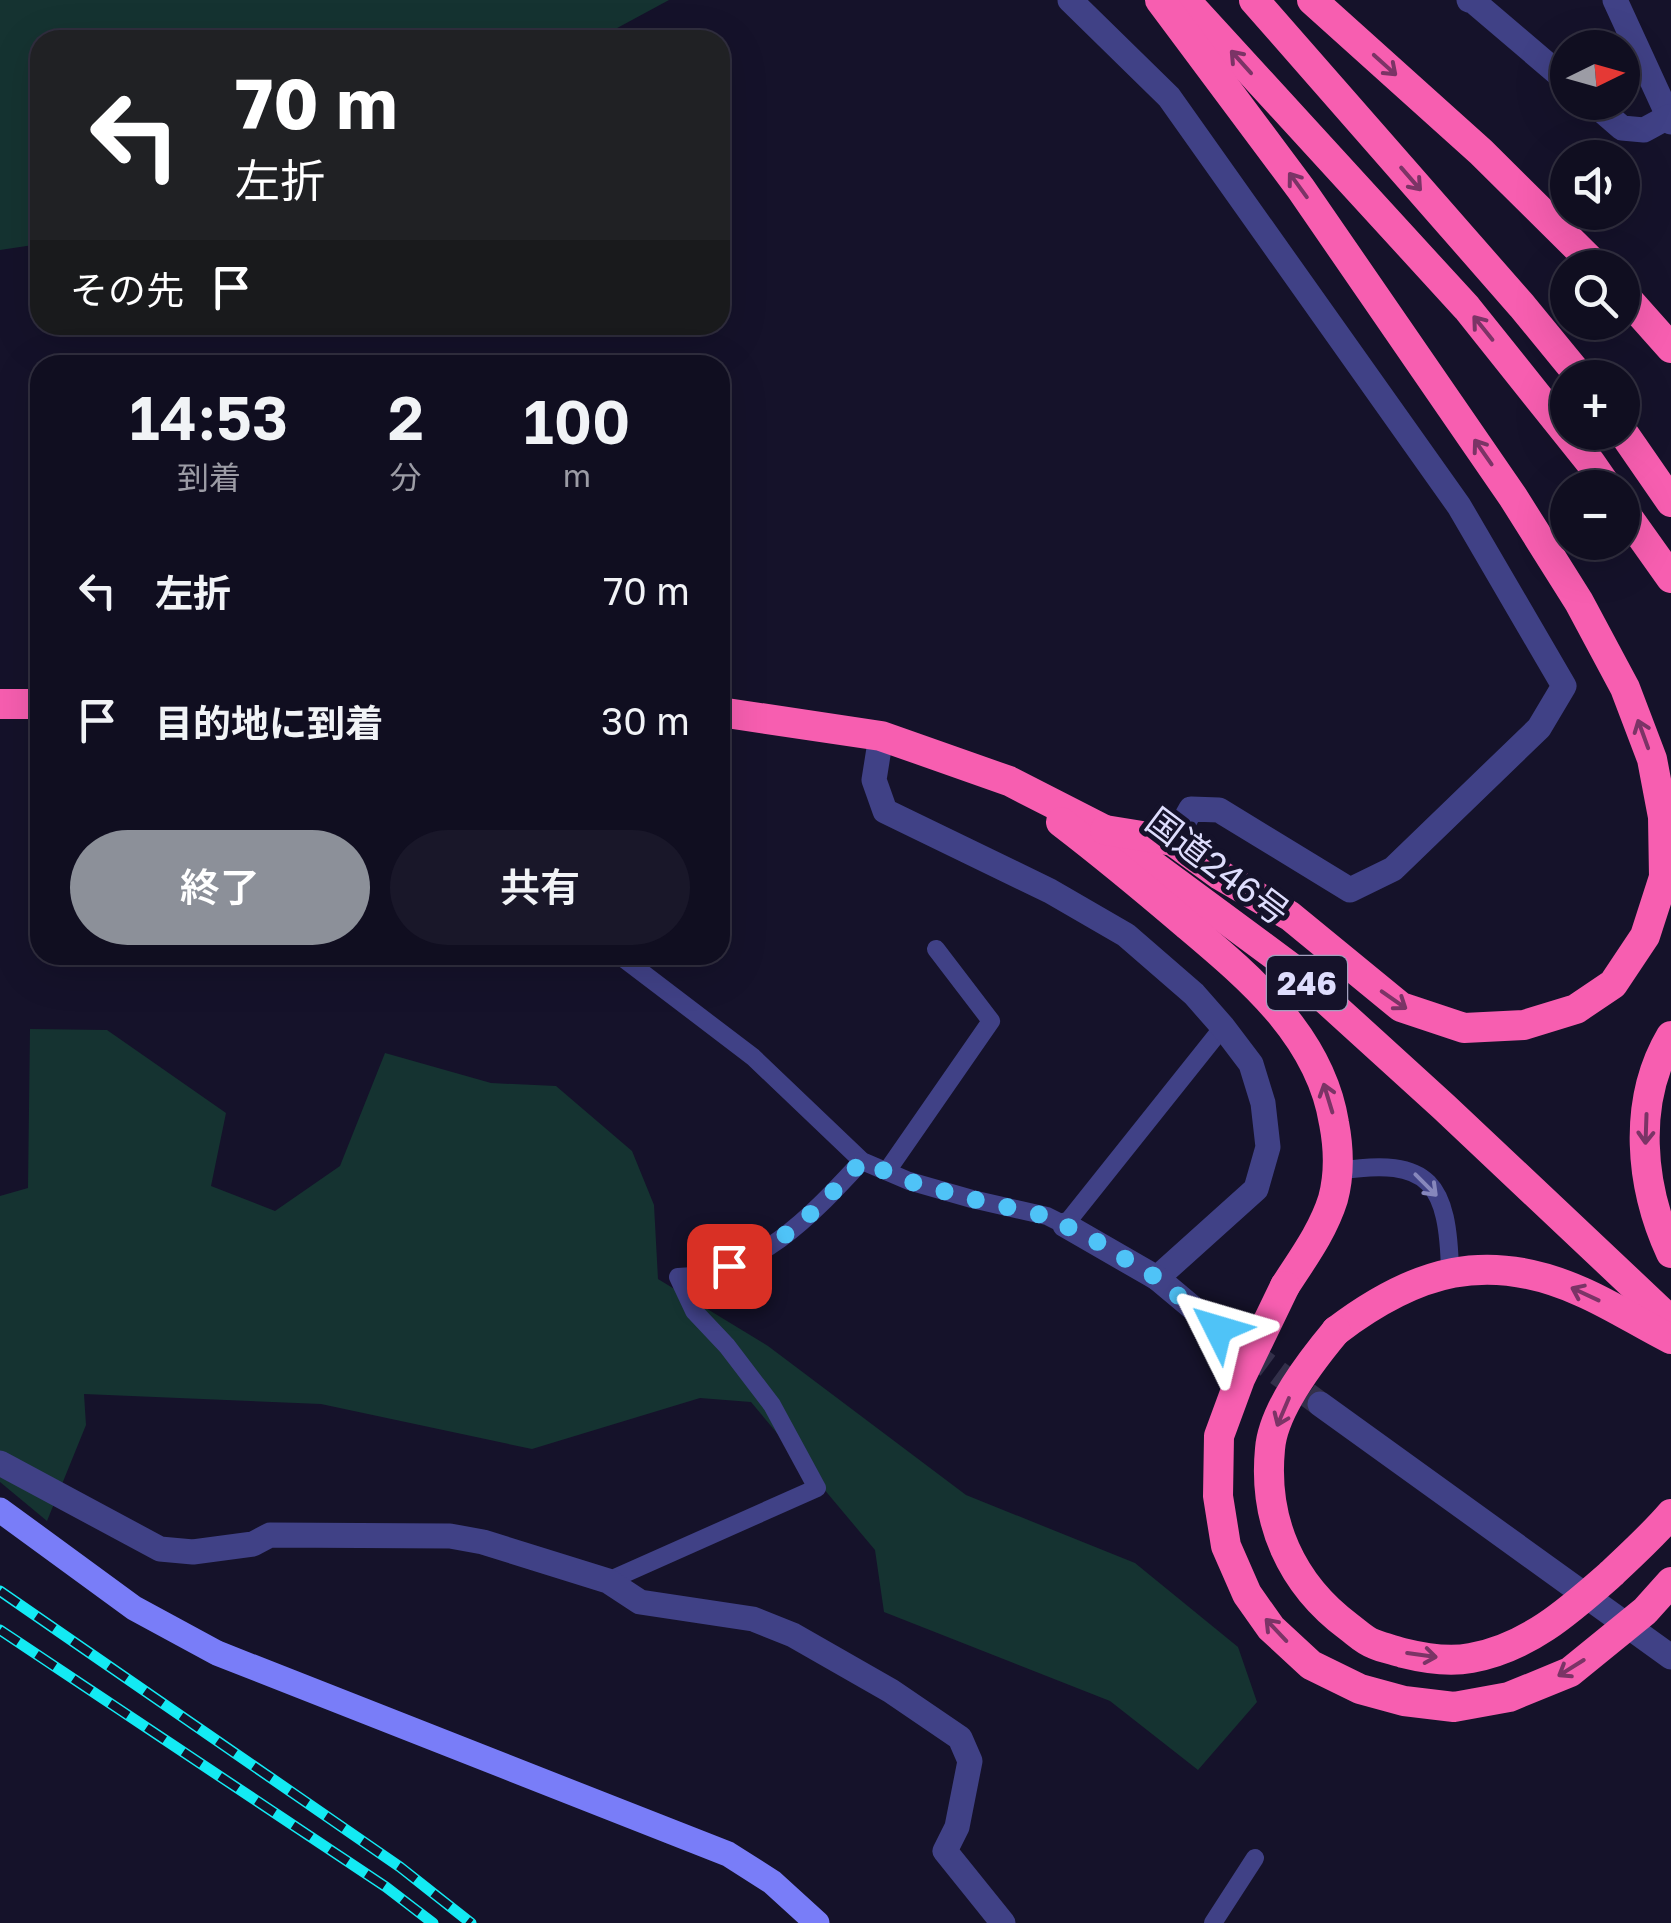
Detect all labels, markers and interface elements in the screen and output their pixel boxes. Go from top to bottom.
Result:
north arrow [1550,30,1640,120]
map controls [1550,30,1640,560]
one-way arrow [1230,50,1253,75]
one-way arrow [1372,53,1397,76]
text: 70 m [235,60,397,144]
icon: left [70,70,200,200]
button: sound [1550,140,1640,230]
text: 左折 [235,153,325,207]
one-way arrow [1399,166,1422,191]
one-way arrow [1287,172,1308,199]
button: search [1550,250,1640,340]
icon: arrive [204,260,259,315]
text: その先 [70,267,184,312]
one-way arrow [1472,316,1494,342]
button: + [1550,360,1640,450]
text: 14:53 [130,381,288,453]
text: 2 [388,381,424,453]
text: 100 [523,385,630,457]
one-way arrow [1473,439,1494,467]
text: m [563,456,591,494]
text: 到着 [177,458,241,496]
text: 分 [390,458,422,496]
button: − [1550,470,1640,560]
icon: left [70,563,125,618]
text: 70 m [603,568,690,613]
text: 左折 [155,570,231,615]
icon: arrive [70,693,125,748]
text: 30 m [601,698,690,743]
text: 目的地に到着 [155,700,383,745]
one-way arrow [1632,720,1650,750]
street label: 国道246号 [1138,799,1298,933]
button: 終了 [70,830,370,945]
button: 共有 [390,830,690,945]
road number: 246 [1267,956,1347,1010]
one-way arrow [1380,989,1408,1010]
one-way arrow [1318,1083,1336,1114]
one-way arrow [1636,1112,1655,1144]
one-way arrow [1413,1172,1438,1197]
pin [687,1224,772,1309]
icon: arrive [702,1239,757,1294]
position arrow [1166,1277,1270,1381]
one-way arrow [1570,1284,1600,1303]
one-way arrow [1273,1396,1291,1427]
one-way arrow [1265,1618,1288,1643]
one-way arrow [1405,1647,1438,1665]
one-way arrow [1558,1658,1586,1679]

